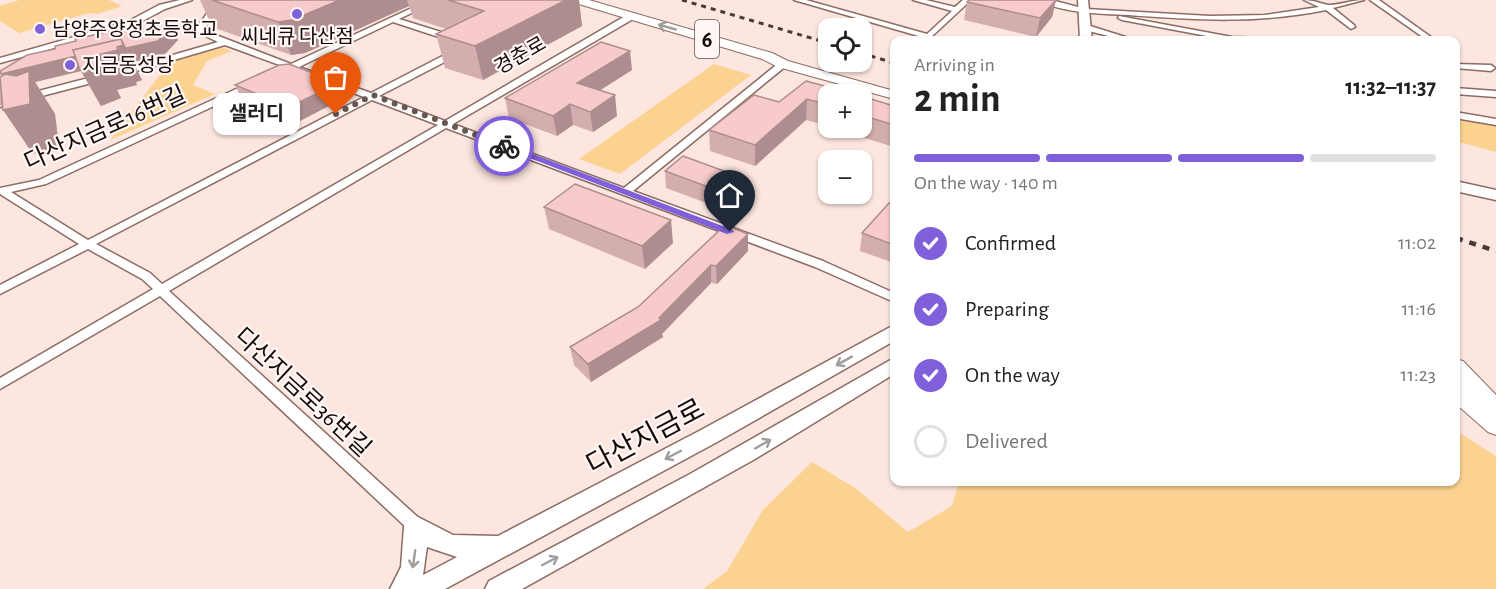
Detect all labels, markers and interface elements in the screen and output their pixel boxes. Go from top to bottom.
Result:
marker: 씨네큐 다산점 [290,7,304,21]
map controls [818,18,872,204]
button: locate [818,18,872,72]
place label: 남양주양정초등학교 [52,19,218,40]
road number: 6 [695,20,719,58]
one-way arrow [658,21,677,33]
marker: 남양주양정초등학교 [33,22,47,36]
place label: 씨네큐 다산점 [240,26,354,47]
street label: 경춘로 [491,33,549,78]
pin [310,52,361,114]
place label: 지금동성당 [82,55,174,76]
text: Arriving in [914,55,995,75]
marker: 지금동성당 [63,58,77,72]
icon: bag [319,61,352,94]
text: 11:32–11:37 [1345,76,1436,98]
text: 2 min [914,80,1001,119]
street label: 다산지금로16번길 [21,82,190,175]
button: + [818,84,872,138]
callout: 샐러디 [213,93,300,135]
text: 샐러디 [229,104,284,124]
courier [474,116,534,176]
icon: bike [488,130,521,163]
button: − [818,150,872,204]
pin [704,170,755,232]
text: On the way · 140 m [914,173,1058,193]
icon: home [713,179,746,212]
icon: check [914,227,947,260]
text: Confirmed [965,232,1056,254]
text: 11:02 [1398,233,1436,253]
icon: check [914,293,947,326]
text: Preparing [965,298,1049,320]
text: 11:16 [1401,299,1436,319]
street label: 다산지금로36번길 [230,323,375,461]
one-way arrow [835,356,853,367]
icon: check [914,359,947,392]
text: On the way [965,364,1060,386]
text: 11:23 [1400,365,1436,385]
street label: 다산지금로 [582,393,709,480]
text: Delivered [965,430,1048,452]
one-way arrow [754,438,771,450]
one-way arrow [664,450,682,462]
one-way arrow [408,548,419,568]
one-way arrow [540,555,558,566]

